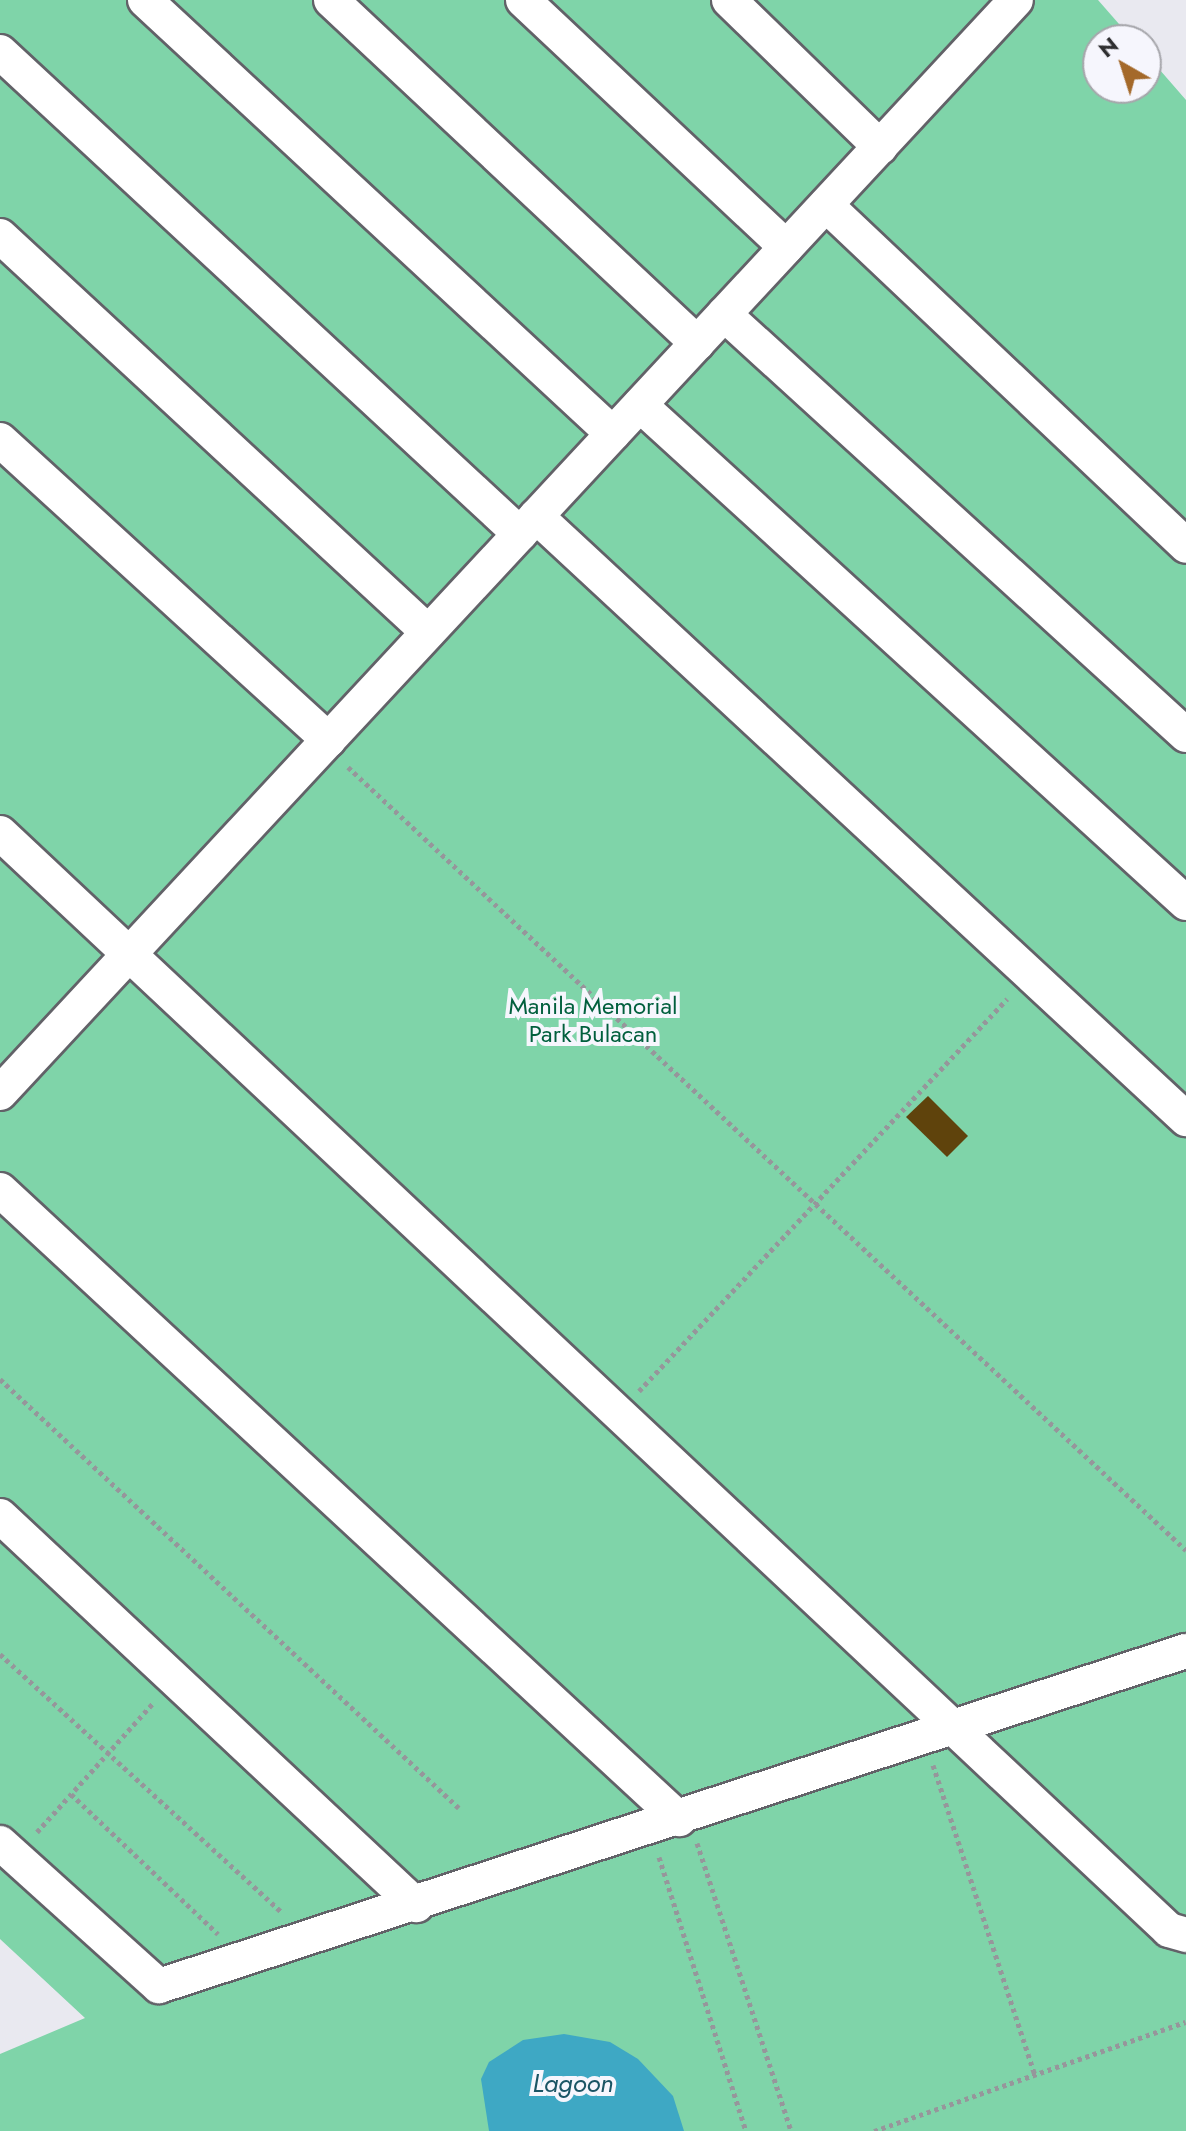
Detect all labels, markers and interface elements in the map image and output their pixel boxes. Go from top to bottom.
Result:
north arrow [1082,24,1162,104]
text: N [1091,29,1125,65]
park label: Manila Memorial Park Bulacan [508,992,678,1048]
water label: Lagoon [533,2068,613,2100]

